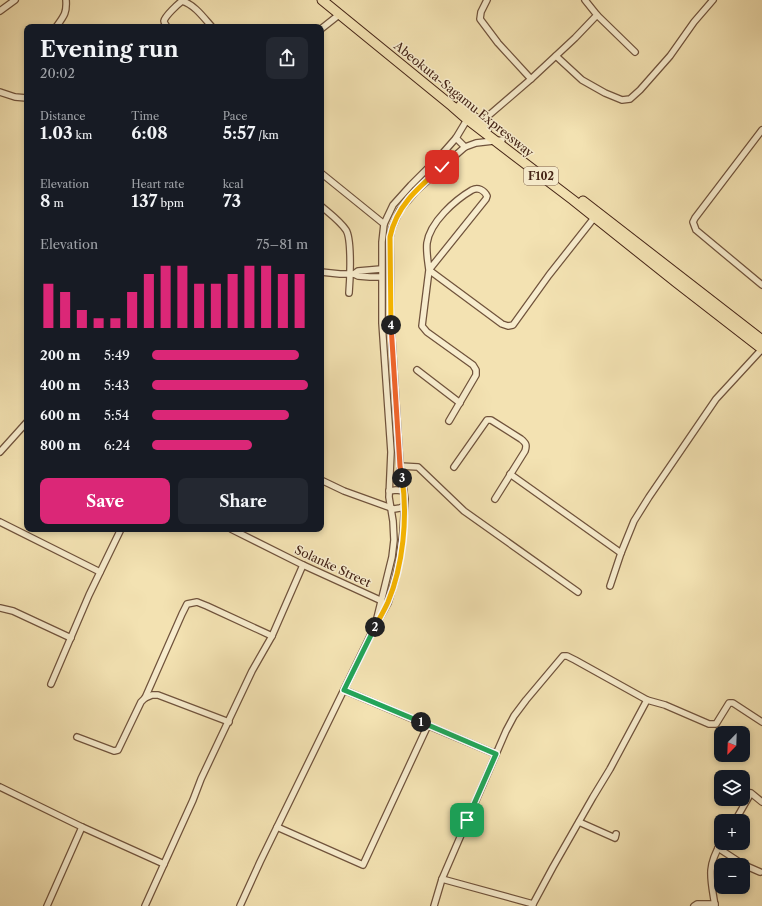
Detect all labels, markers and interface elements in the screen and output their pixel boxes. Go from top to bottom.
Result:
text: Evening run [40,36,179,63]
button: share [266,37,308,79]
street label: Abeokuta-Sagamu Expressway [390,37,537,160]
text: 20:02 [40,65,75,81]
text: Distance [40,109,86,123]
text: Time [131,109,159,123]
text: Pace [223,109,248,123]
text: 1.03 [40,123,73,143]
text: 6:08 [131,123,168,143]
text: 5:57 [223,123,255,143]
text: km [73,128,92,142]
text: /km [255,128,279,142]
pin [425,150,459,184]
icon: check [431,156,453,178]
road number: F102 [524,167,558,185]
text: Elevation [40,177,89,191]
text: Heart rate [131,177,184,191]
text: kcal [223,177,243,191]
text: 8 [40,191,50,211]
text: 137 [131,191,157,211]
text: 73 [223,191,241,211]
text: m [50,196,64,210]
text: bpm [157,196,184,210]
text: Elevation [40,236,98,252]
text: 75–81 m [256,236,308,252]
pin: 4 [381,315,401,335]
text: 4 [388,318,394,332]
text: 200 m [40,347,80,363]
text: 5:49 [104,347,130,363]
text: 400 m [40,377,80,393]
text: 5:43 [104,377,129,393]
text: 600 m [40,407,81,423]
text: 5:54 [104,407,129,423]
text: 800 m [40,437,81,453]
text: 6:24 [104,437,130,453]
pin: 3 [392,468,412,488]
text: 3 [399,471,405,485]
button: Save [40,478,170,524]
button: Share [178,478,308,524]
street label: Solanke Street [293,542,374,591]
pin: 2 [365,617,385,637]
text: 2 [372,620,378,634]
pin: 1 [411,712,431,732]
text: 1 [419,715,423,729]
north arrow [714,726,750,762]
map controls [714,726,750,894]
button: layers [714,770,750,806]
pin [450,803,484,837]
icon: arrive [456,809,478,831]
button: + [714,814,750,850]
button: − [714,858,750,894]

